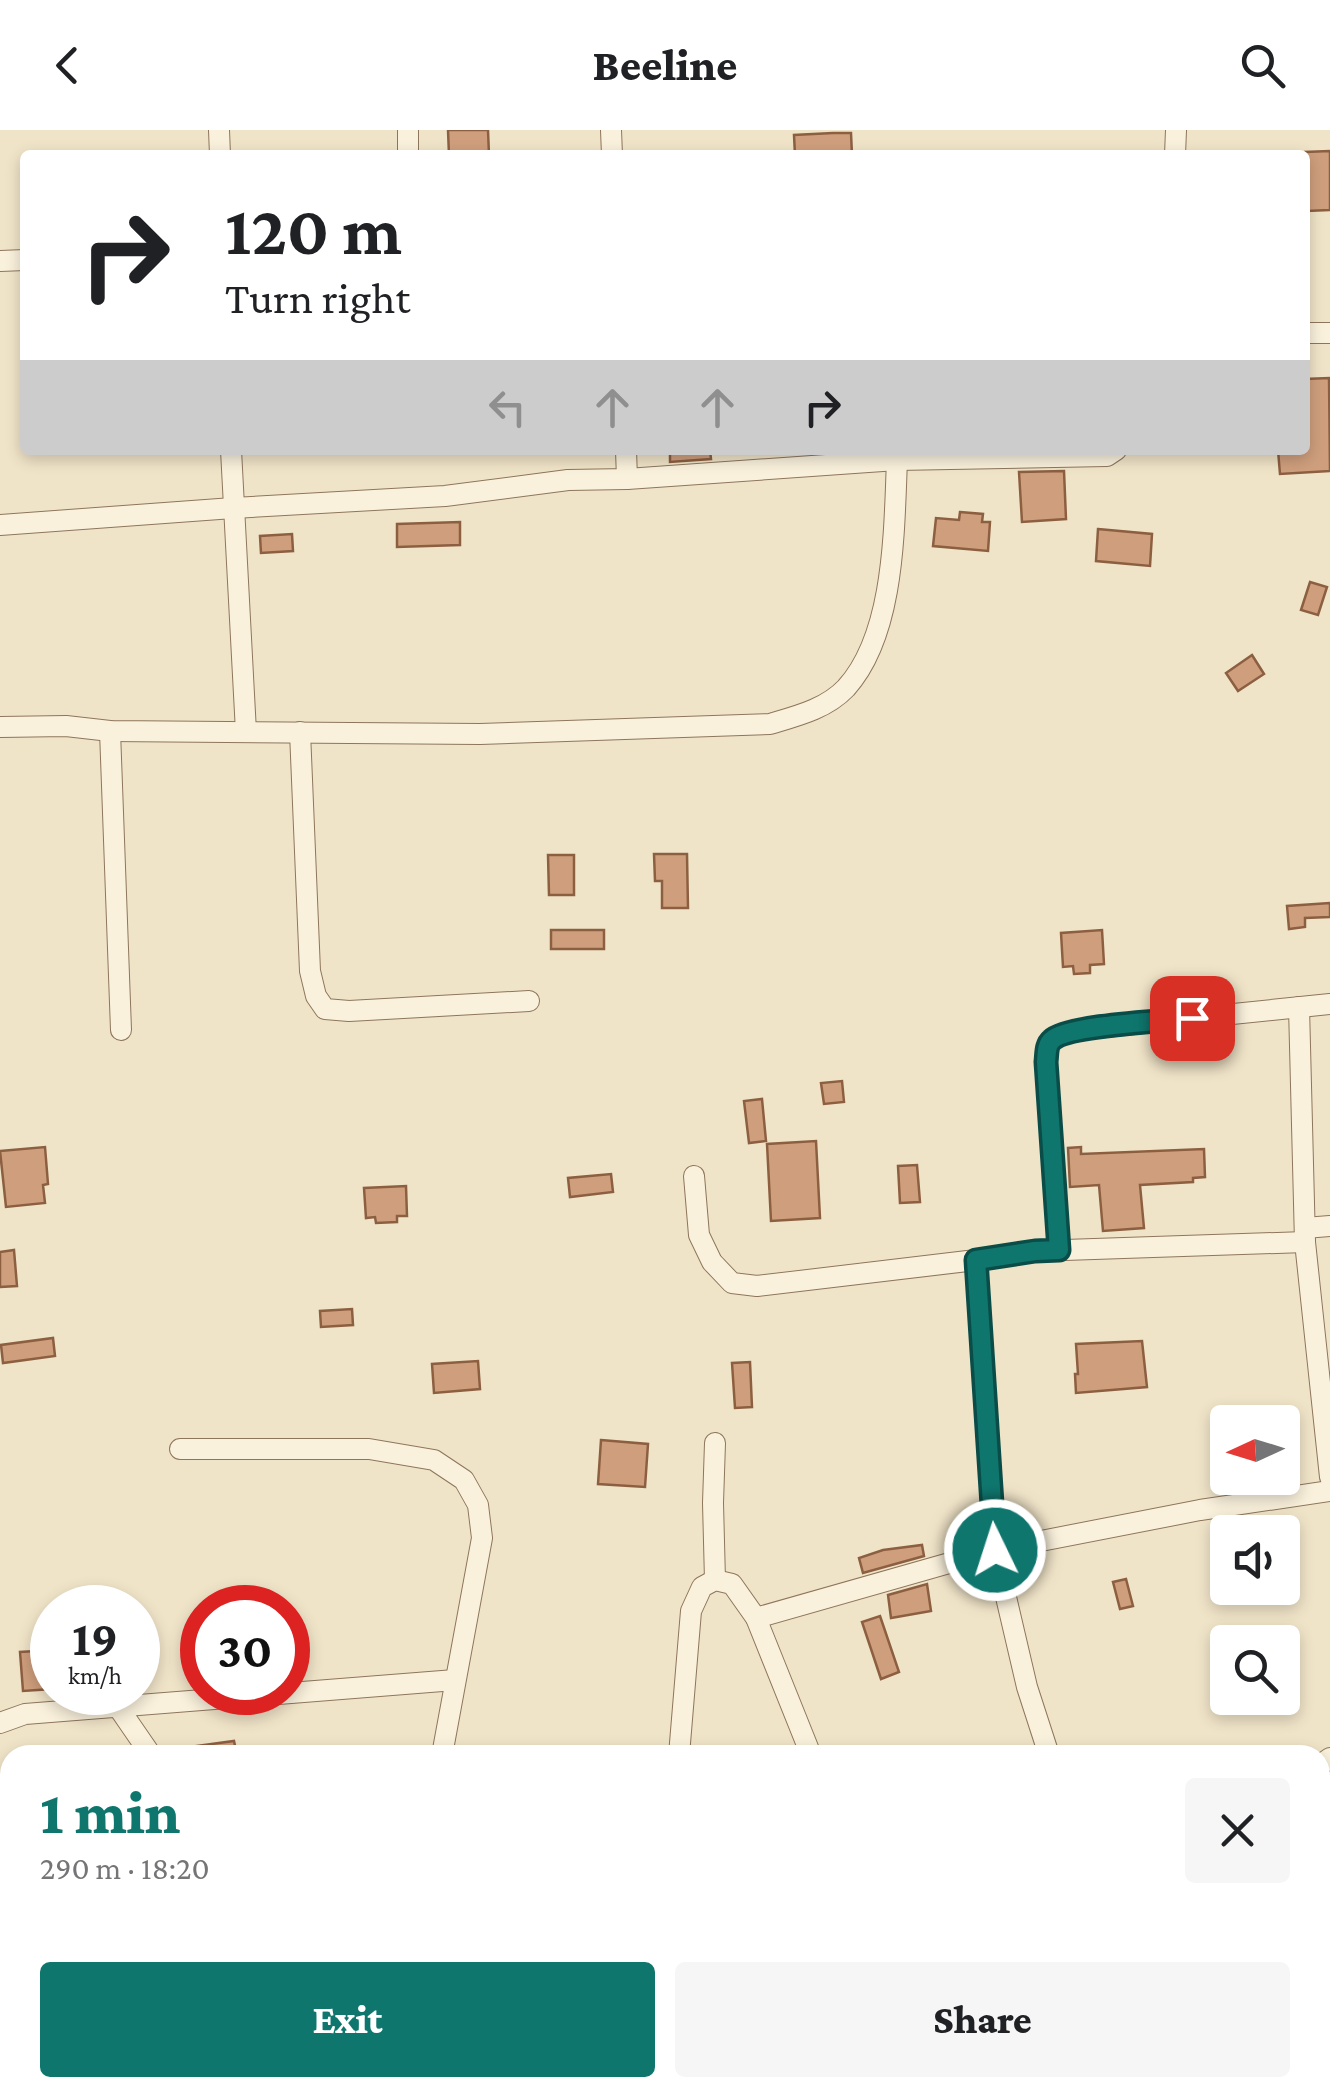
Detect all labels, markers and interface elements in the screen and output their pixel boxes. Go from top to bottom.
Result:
icon: back [40,38,95,93]
icon: search [1235,38,1290,93]
text: Beeline [592,40,738,90]
icon: right [60,190,190,320]
text: 120 m [225,191,402,269]
text: Turn right [225,273,410,323]
icon: left [480,380,535,435]
icon: ahead [585,380,640,435]
icon: ahead [690,380,745,435]
icon: right [795,380,850,435]
pin [1150,976,1235,1061]
icon: arrive [1165,991,1220,1046]
north arrow [1210,1405,1300,1495]
map controls [1210,1405,1300,1715]
position arrow [943,1498,1047,1602]
button: sound [1210,1515,1300,1605]
speed limit sign: 30 [180,1585,310,1715]
text: 19 [72,1610,118,1666]
button: search [1210,1625,1300,1715]
text: km/h [68,1662,122,1689]
button: close [1185,1778,1290,1883]
text: 1 min [40,1779,180,1846]
text: 290 m · 18:20 [40,1850,210,1886]
button: Exit [40,1962,655,2077]
button: Share [675,1962,1290,2077]

